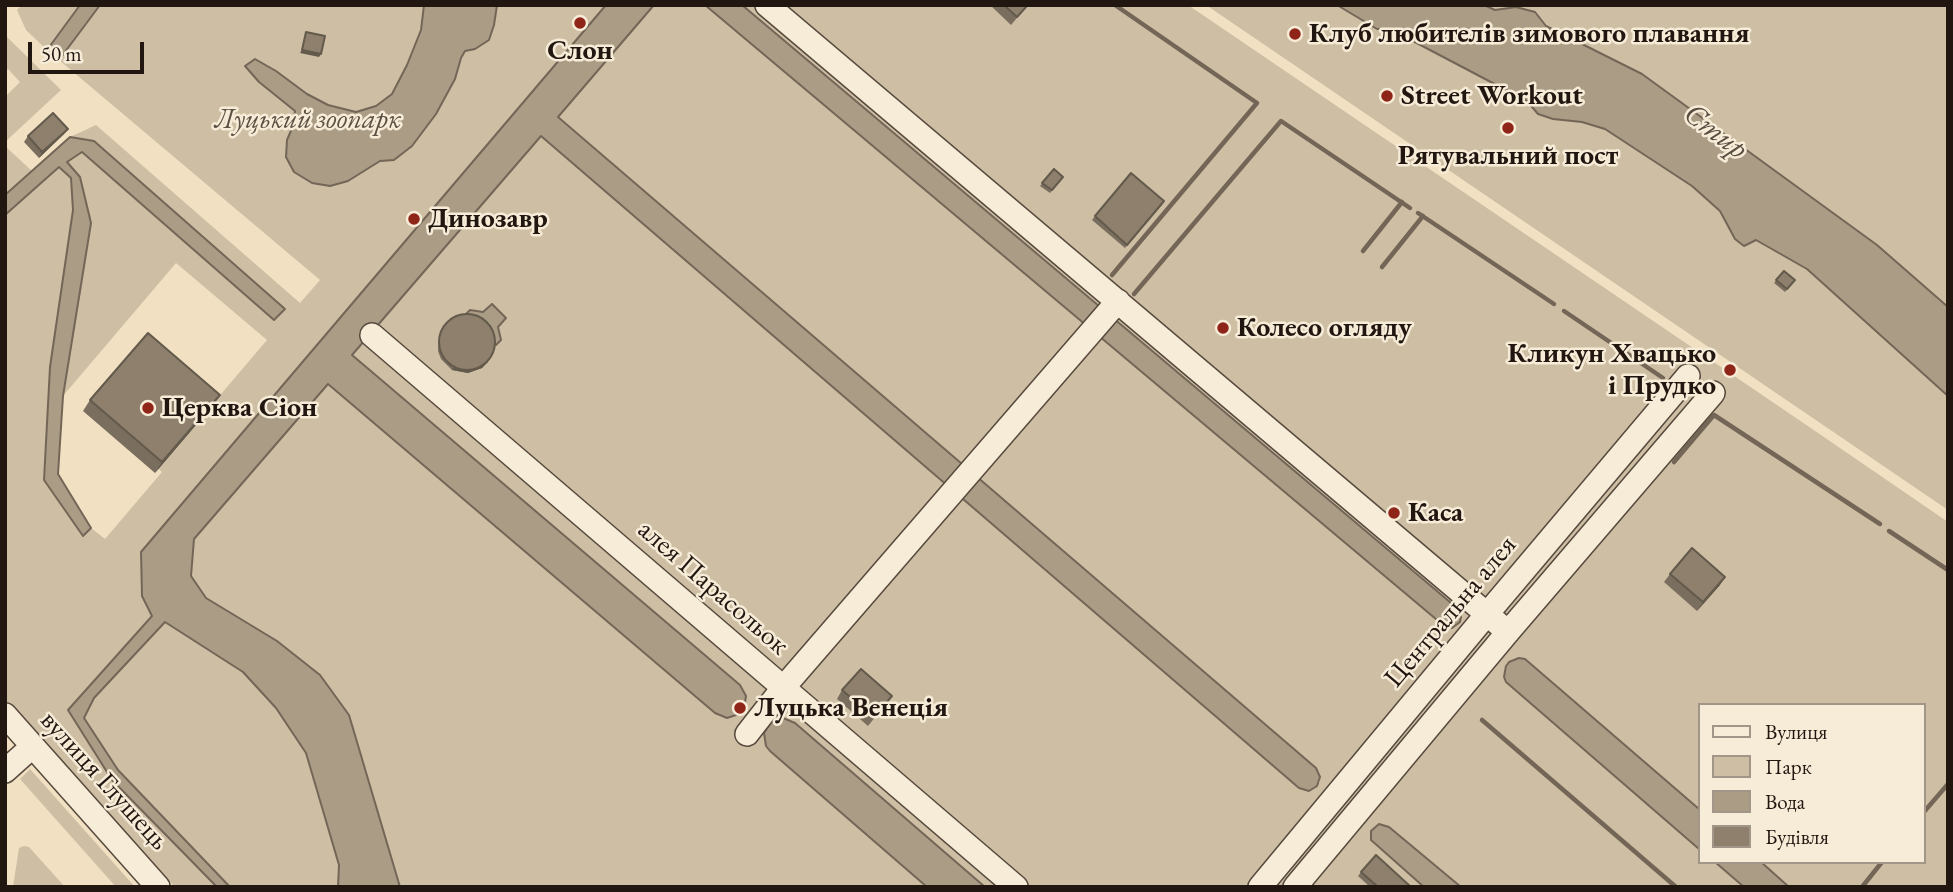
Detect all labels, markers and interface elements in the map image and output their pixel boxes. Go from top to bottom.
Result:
marker: Слон [572,15,588,31]
place label: Клуб любителів зимового плавання [1309,17,1749,51]
marker: Клуб любителів зимового плавання [1287,26,1303,42]
scale bar [32,28,147,72]
place label: Слон [547,34,613,68]
text: 50 m [41,40,82,67]
place label: Street Workout [1401,79,1583,113]
marker: Street Workout [1379,88,1395,104]
water label: Стир [1676,96,1754,168]
park label: Луцький зоопарк [215,103,401,137]
marker: Рятувальний пост [1500,120,1516,136]
place label: Рятувальний пост [1398,139,1618,173]
place label: Динозавр [428,202,548,236]
marker: Динозавр [406,211,422,227]
place label: Колесо огляду [1237,311,1412,345]
marker: Колесо огляду [1215,320,1231,336]
place label: Кликун Хвацько і Прудко [1508,337,1716,403]
marker: Кликун Хвацько і Прудко [1722,362,1738,378]
place label: Церква Сіон [162,391,317,425]
marker: Церква Сіон [140,400,156,416]
place label: Каса [1408,496,1463,530]
marker: Каса [1386,505,1402,521]
street label: алея Парасольок [631,513,795,663]
street label: Центральна алея [1378,529,1524,695]
place label: Луцька Венеція [754,691,948,725]
marker: Луцька Венеція [732,700,748,716]
legend [1698,703,1925,864]
street label: вулиця Глушець [33,704,175,858]
text: Вулиця [1765,718,1827,745]
text: Парк [1765,753,1812,780]
text: Вода [1765,788,1805,815]
text: Будівля [1765,823,1829,850]

